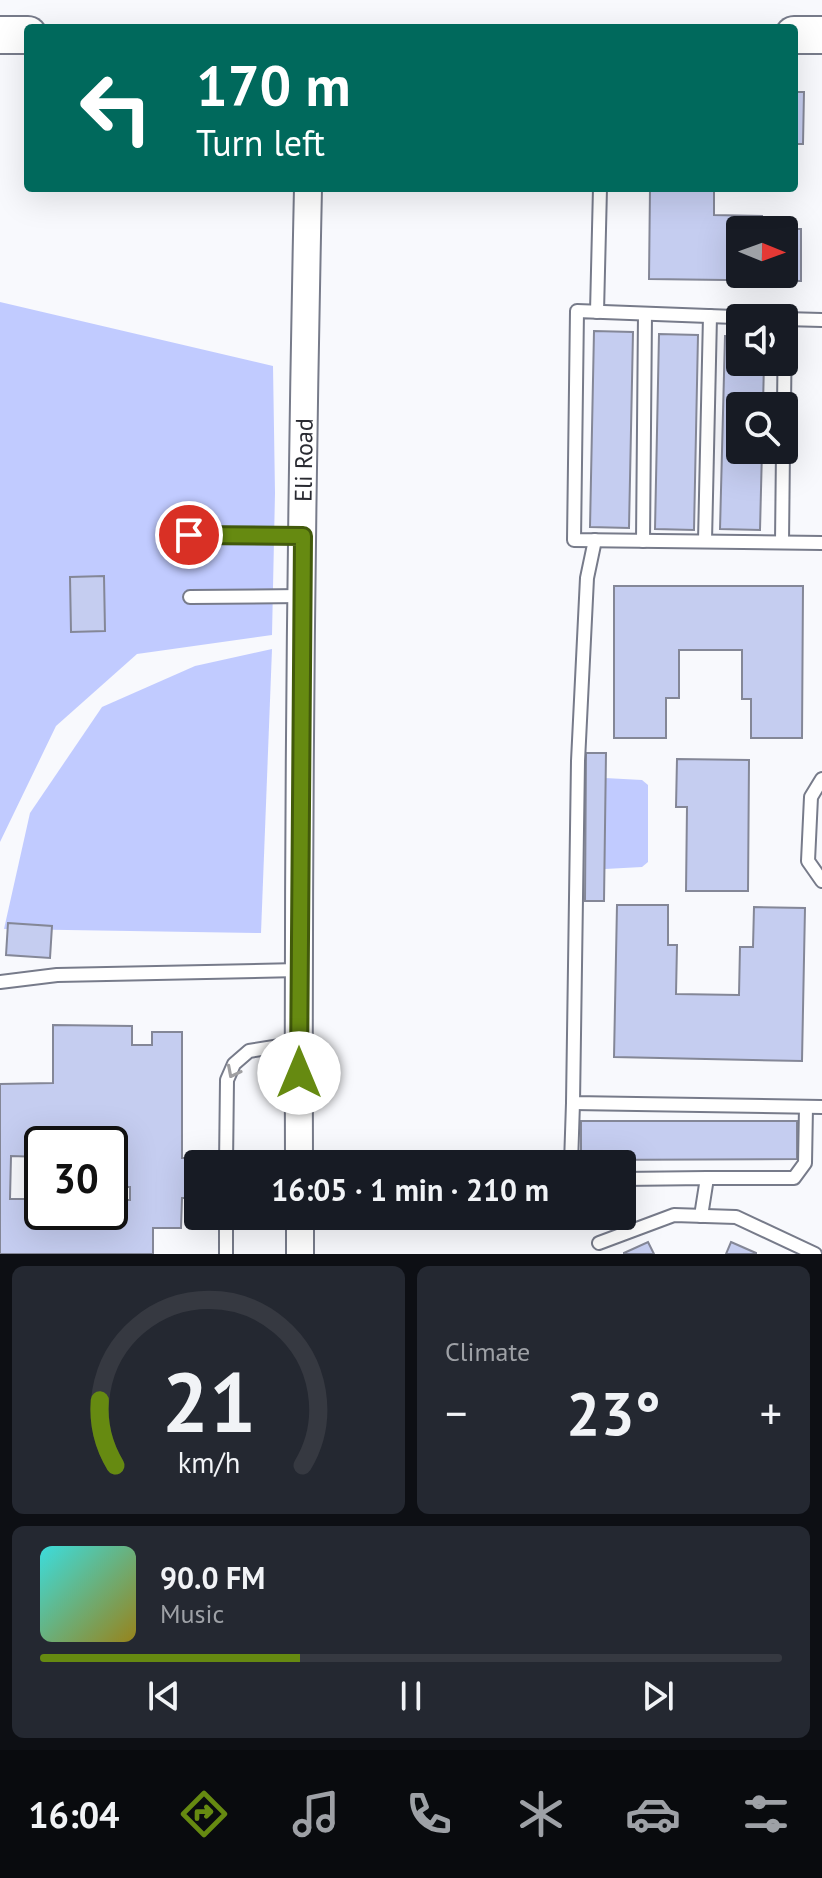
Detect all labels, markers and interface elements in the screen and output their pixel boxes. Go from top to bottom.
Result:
text: 170 m [196,49,351,121]
icon: left [64,56,168,160]
text: Turn left [196,119,325,166]
north arrow [726,216,798,288]
map controls [726,216,798,464]
button: sound [726,304,798,376]
button: search [726,392,798,464]
street label: Eli Road [287,418,319,502]
pin [155,501,223,569]
icon: arrive [167,513,211,557]
position arrow [257,1031,341,1115]
one-way arrow [227,1064,243,1078]
speed limit sign: 30 [24,1126,128,1230]
text: 16:05 · 1 min · 210 m [271,1170,549,1209]
text: Climate [445,1335,530,1368]
text: 21 [161,1347,256,1455]
text: 23° [566,1374,661,1452]
text: − [445,1384,467,1441]
text: + [760,1384,782,1441]
text: km/h [177,1444,240,1481]
text: 90.0 FM [160,1558,265,1597]
text: Music [160,1597,224,1630]
icon: previous [142,1674,186,1718]
icon: pause [389,1674,433,1718]
icon: next [636,1674,680,1718]
icon: directions [176,1786,232,1842]
icon: music [288,1786,344,1842]
icon: phone [401,1786,457,1842]
icon: climate [513,1786,569,1842]
icon: car [625,1786,681,1842]
icon: filters [738,1786,794,1842]
text: 16:04 [28,1791,120,1838]

